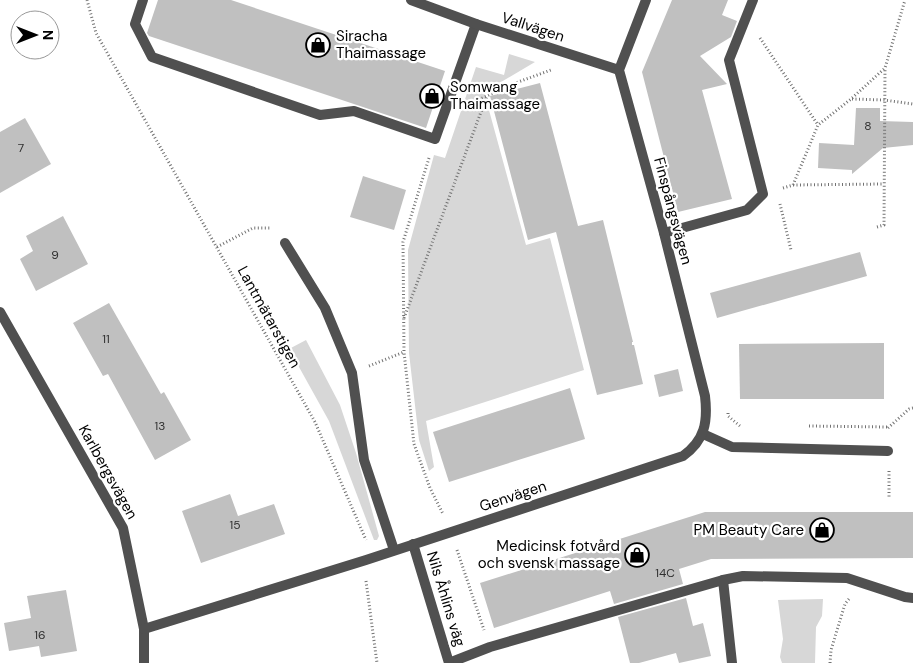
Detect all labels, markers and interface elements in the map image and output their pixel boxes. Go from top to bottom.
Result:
street label: Vallvägen [499,7,567,47]
north arrow [10,10,60,60]
place label: Siracha Thaimassage [336,26,426,63]
text: N [39,30,57,40]
shop icon: Siracha Thaimassage [305,32,331,58]
place label: Somwang Thaimassage [450,77,540,114]
shop icon: Somwang Thaimassage [419,83,445,109]
house number: 8 [864,118,872,134]
house number: 7 [18,140,24,156]
street label: Finspångsvägen [649,155,697,267]
house number: 9 [51,247,59,263]
street label: Lantmätarstigen [233,263,305,371]
house number: 11 [102,331,110,347]
house number: 13 [155,418,165,434]
street label: Karlbergsvägen [74,421,142,523]
street label: Genvägen [477,476,549,516]
house number: 15 [229,517,241,533]
shop icon: PM Beauty Care [809,517,835,543]
place label: PM Beauty Care [693,520,804,540]
place label: Medicinsk fotvård och svensk massage [478,536,620,573]
shop icon: Medicinsk fotvård och svensk massage [624,542,650,568]
street label: Nils Åhlins väg [422,549,470,649]
house number: 14C [655,565,675,581]
house number: 16 [34,627,46,643]

